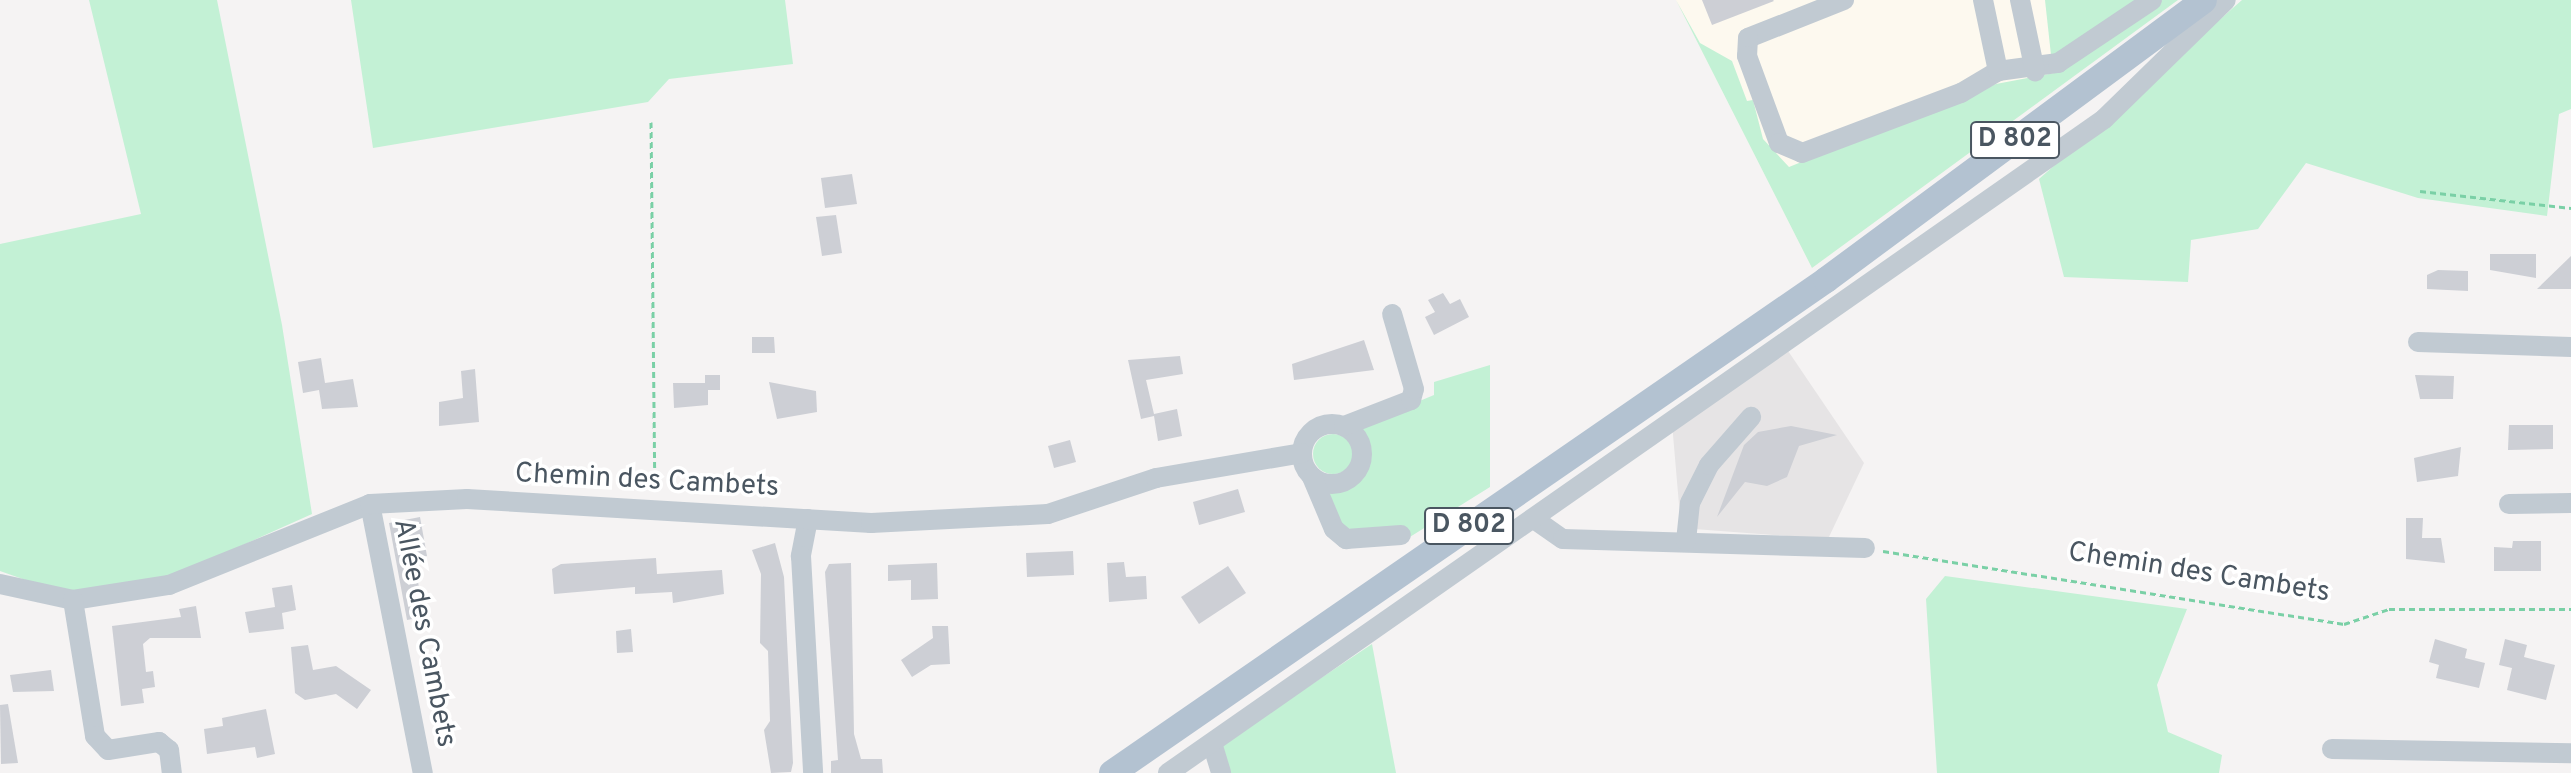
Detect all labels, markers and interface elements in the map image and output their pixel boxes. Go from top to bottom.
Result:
road number: D 802 [1969,118,2061,162]
street label: Chemin des Cambets [514,457,780,505]
road number: D 802 [1423,504,1515,548]
street label: Allée des Cambets [385,516,463,750]
street label: Chemin des Cambets [2066,536,2332,610]

